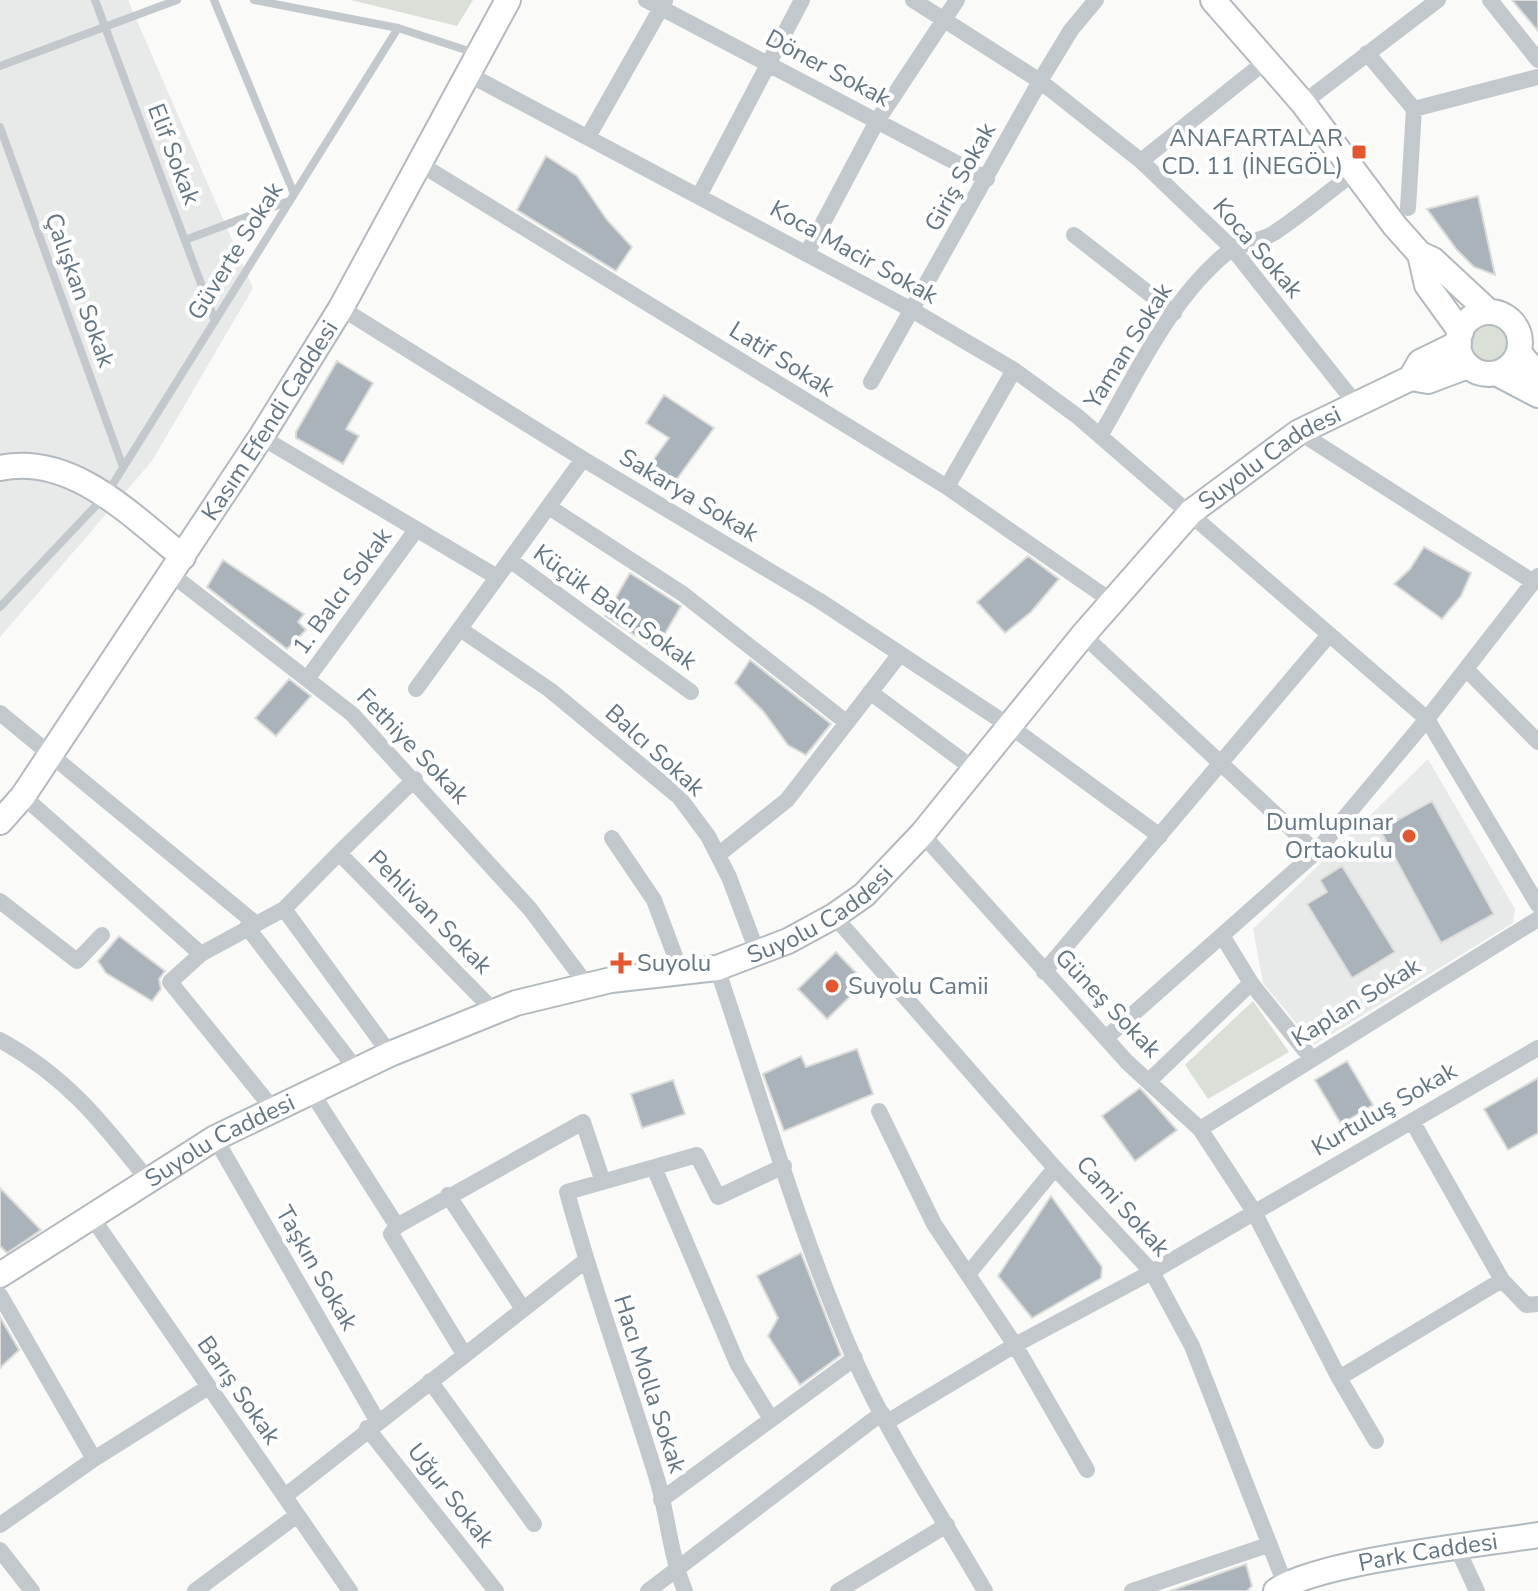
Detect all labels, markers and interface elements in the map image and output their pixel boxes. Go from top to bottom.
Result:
street label: Döner Sokak [760,22,897,115]
street label: Elif Sokak [140,99,208,210]
street label: Giriş Sokak [917,116,1003,237]
place label: ANAFARTALAR CD. 11 (İNEGÖL) [1161,122,1343,182]
marker: ANAFARTALAR CD. 11 (İNEGÖL) [1350,143,1368,161]
street label: Güverte Sokak [180,175,291,326]
street label: Koca Sokak [1206,191,1311,306]
street label: Koca Macir Sokak [764,193,945,312]
street label: Çalışkan Sokak [37,209,123,372]
street label: Yaman Sokak [1076,276,1180,416]
street label: Kasım Efendi Caddesi [194,314,345,527]
street label: Latif Sokak [723,314,842,405]
street label: Suyolu Caddesi [1191,398,1346,517]
street label: Sakarya Sokak [613,441,765,550]
street label: 1. Balcı Sokak [285,520,399,661]
street label: Küçük Balcı Sokak [527,537,704,678]
street label: Fethiye Sokak [350,681,477,811]
street label: Balcı Sokak [598,697,712,804]
place label: Dumlupınar Ortaokulu [1266,806,1393,866]
marker: Dumlupınar Ortaokulu [1400,827,1418,845]
street label: Pehlivan Sokak [361,843,500,982]
street label: Suyolu Caddesi [742,859,900,971]
street label: Güneş Sokak [1048,942,1169,1065]
place label: Suyolu [637,947,711,979]
street label: Kaplan Sokak [1286,949,1427,1054]
marker: Suyolu [612,954,630,972]
place label: Suyolu Camii [848,970,989,1002]
marker: Suyolu Camii [823,977,841,995]
street label: Kurtuluş Sokak [1306,1054,1463,1163]
street label: Suyolu Caddesi [139,1086,300,1195]
street label: Cami Sokak [1069,1149,1178,1264]
street label: Taşkın Sokak [268,1200,366,1337]
street label: Hacı Molla Sokak [606,1291,694,1478]
street label: Barış Sokak [190,1329,289,1451]
street label: Uğur Sokak [400,1436,503,1555]
street label: Park Caddesi [1356,1525,1500,1579]

